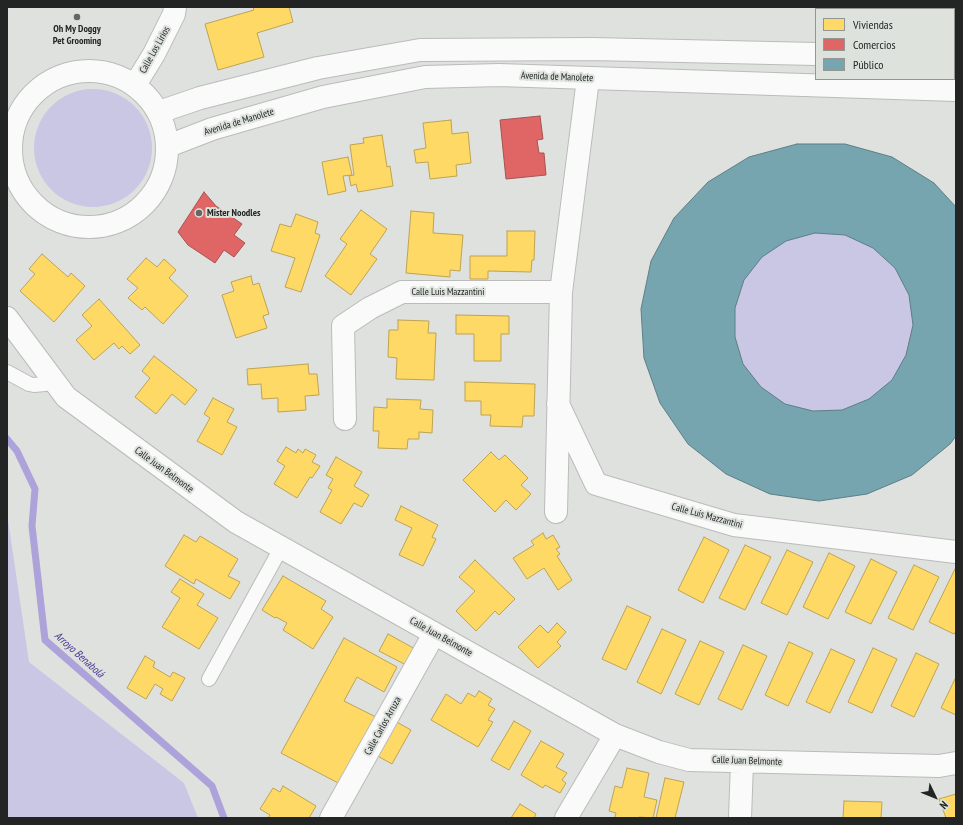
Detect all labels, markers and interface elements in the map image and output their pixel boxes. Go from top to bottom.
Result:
legend [815,8,955,80]
marker: Oh My Doggy Pet Grooming [72,12,82,22]
text: Viviendas [853,17,893,32]
place label: Oh My Doggy Pet Grooming [53,23,101,46]
street label: Calle Los Lirios [137,24,173,76]
text: Comercios [853,37,896,52]
text: Público [853,57,883,72]
street label: Avenida de Manolete [521,70,593,84]
street label: Avenida de Manolete [203,106,275,138]
place label: Mister Noodles [207,207,261,219]
marker: Mister Noodles [194,208,204,218]
street label: Calle Luis Mazzantini [412,286,484,298]
street label: Calle Juan Belmonte [132,445,196,495]
street label: Calle Luis Mazzantini [670,501,744,531]
street label: Calle Juan Belmonte [408,615,474,659]
water label: Arroyo Benabolá [51,629,107,681]
street label: Calle Carlos Arruza [362,695,404,757]
street label: Calle Juan Belmonte [712,754,782,768]
north arrow [915,777,955,817]
text: N [937,798,951,812]

